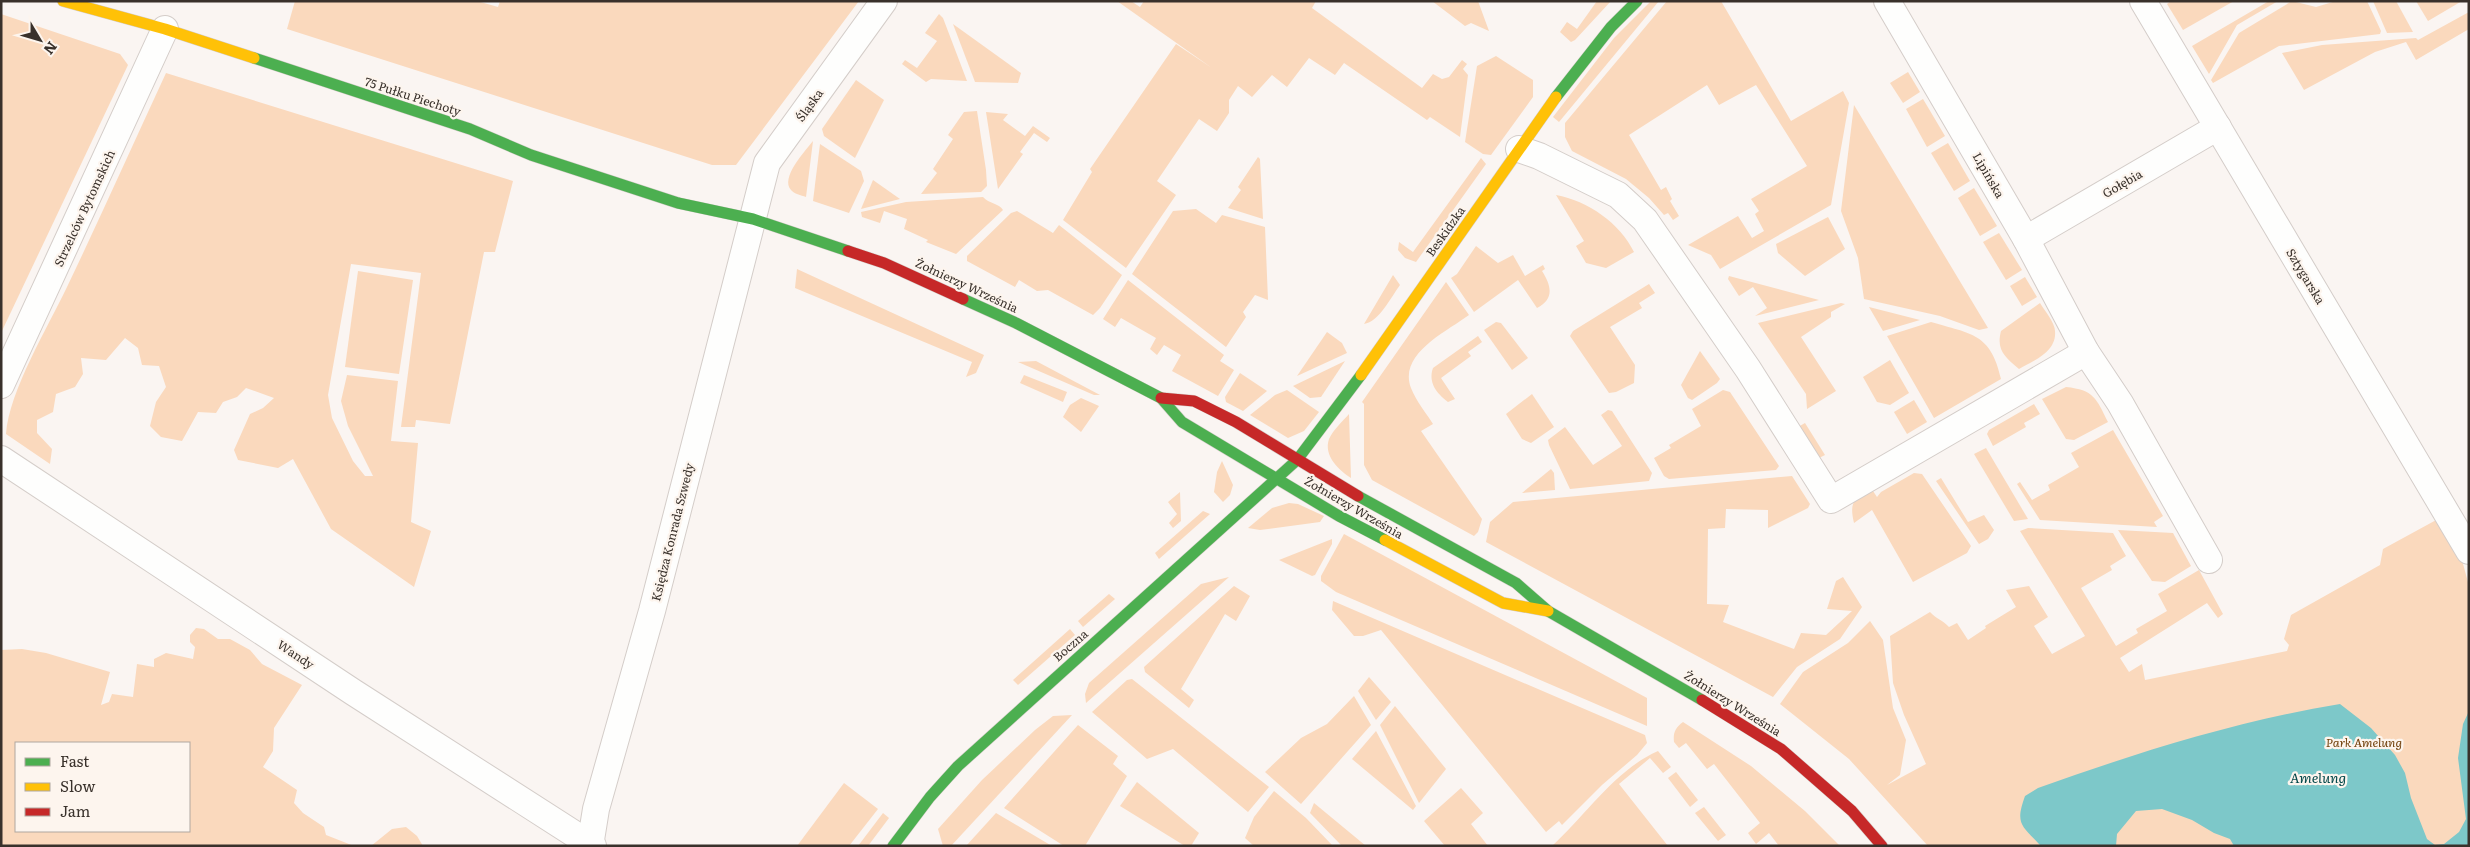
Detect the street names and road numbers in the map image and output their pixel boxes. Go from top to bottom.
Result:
street label: 75 Pułku Piechoty [363,72,463,120]
street label: Śląska [791,84,827,125]
street label: Strzelców Bytomskich [49,147,119,269]
street label: Lipińska [1969,149,2010,202]
street label: Gołębia [2099,164,2146,202]
street label: Beskidzka [1421,202,1469,260]
street label: Sztygarska [2282,245,2330,308]
street label: Żołnierzy Września [913,253,1022,317]
street label: Księdza Konrada Szwedy [646,461,698,603]
street label: Żołnierzy Września [1301,471,1407,543]
street label: Boczna [1049,624,1092,665]
street label: Wandy [274,635,318,673]
street label: Żołnierzy Września [1681,666,1785,740]

